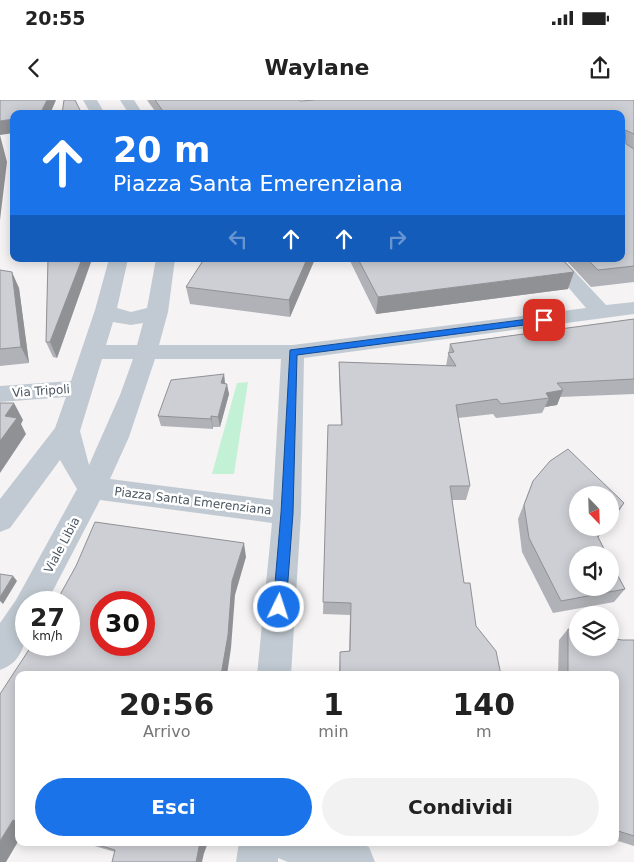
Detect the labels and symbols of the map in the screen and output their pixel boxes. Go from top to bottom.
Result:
pin [523,299,565,341]
street label: Via Tripoli [12,382,70,400]
street label: Piazza Santa Emerenziana [114,484,272,518]
north arrow [569,486,619,536]
street label: Viale Libia [41,515,83,575]
position arrow [252,580,304,632]
speed limit sign: 30 [90,591,155,656]

